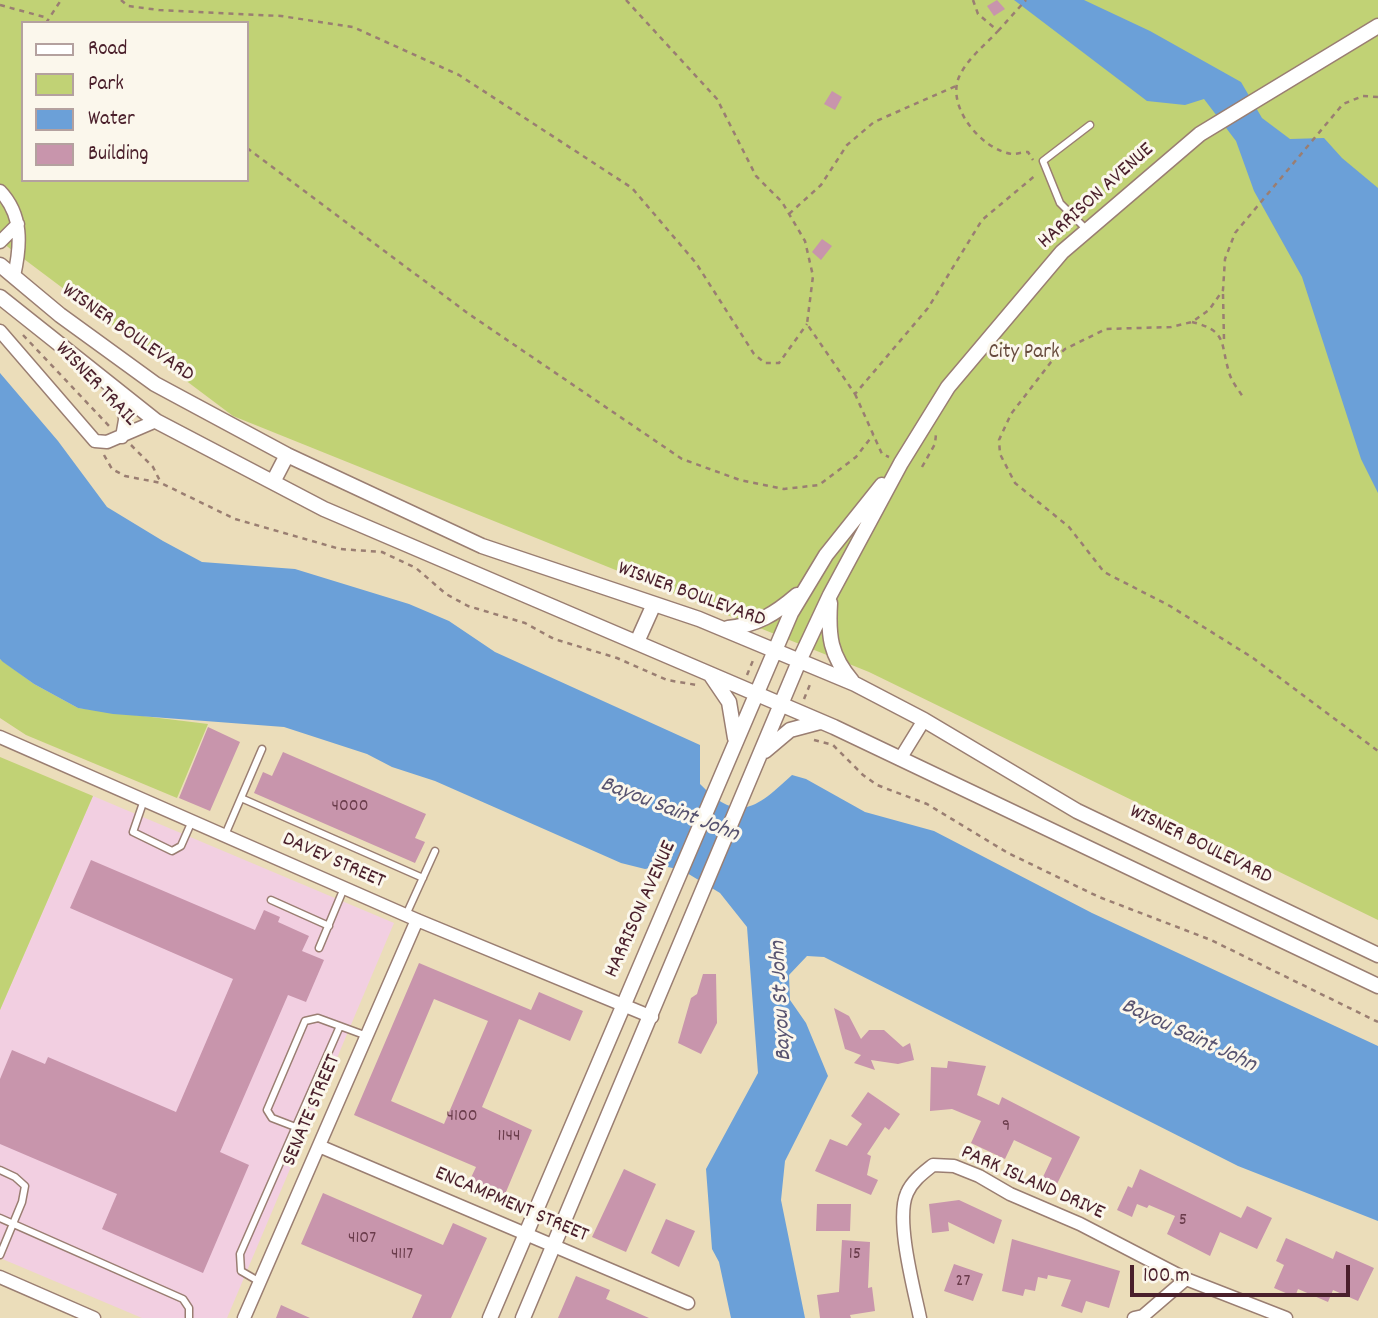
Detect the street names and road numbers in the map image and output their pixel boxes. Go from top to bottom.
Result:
street label: HARRISON AVENUE [1034,139,1160,255]
street label: WISNER BOULEVARD [56,279,198,389]
street label: WISNER TRAIL [48,337,142,433]
street label: WISNER BOULEVARD [614,558,768,634]
street label: WISNER BOULEVARD [1125,801,1275,891]
street label: DAVEY STREET [278,828,388,896]
street label: HARRISON AVENUE [601,838,683,982]
street label: SENATE STREET [278,1051,348,1171]
street label: PARK ISLAND DRIVE [956,1141,1108,1227]
street label: ENCAMPMENT STREET [430,1162,592,1250]

